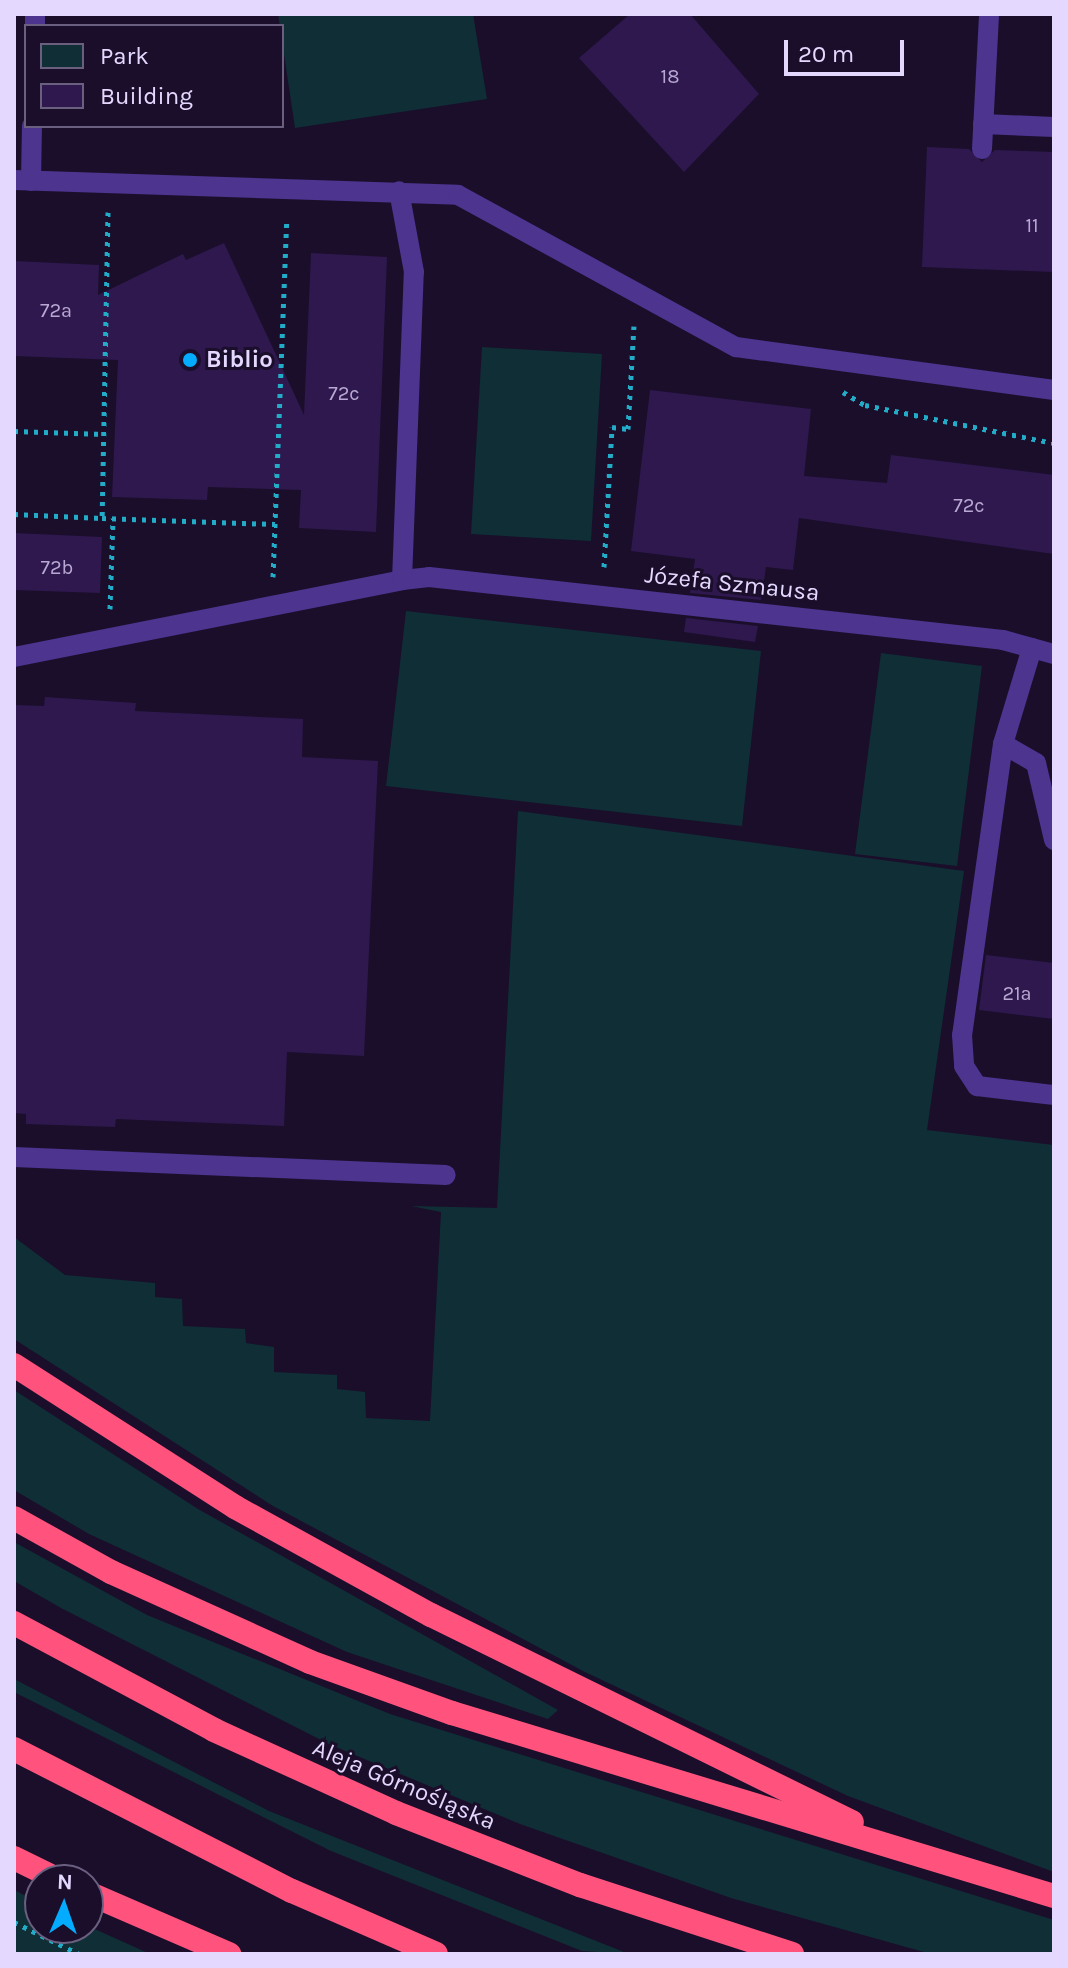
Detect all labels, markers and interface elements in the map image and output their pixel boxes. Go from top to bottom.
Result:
legend [24,24,284,128]
scale bar [788,24,908,74]
text: 20 m [798,40,854,68]
text: Park [100,42,149,70]
house number: 18 [661,64,679,88]
text: Building [100,82,193,110]
house number: 11 [1025,213,1039,237]
house number: 72a [40,298,72,322]
place label: Biblio [206,346,273,374]
marker: Biblio [181,351,199,369]
house number: 72c [328,381,360,405]
house number: 72c [953,493,985,517]
house number: 72b [41,555,73,579]
street label: Józefa Szmausa [643,561,821,607]
house number: 21a [1002,981,1032,1005]
street label: Aleja Górnośląska [308,1733,500,1837]
north arrow [24,1864,104,1944]
text: N [56,1869,73,1895]

